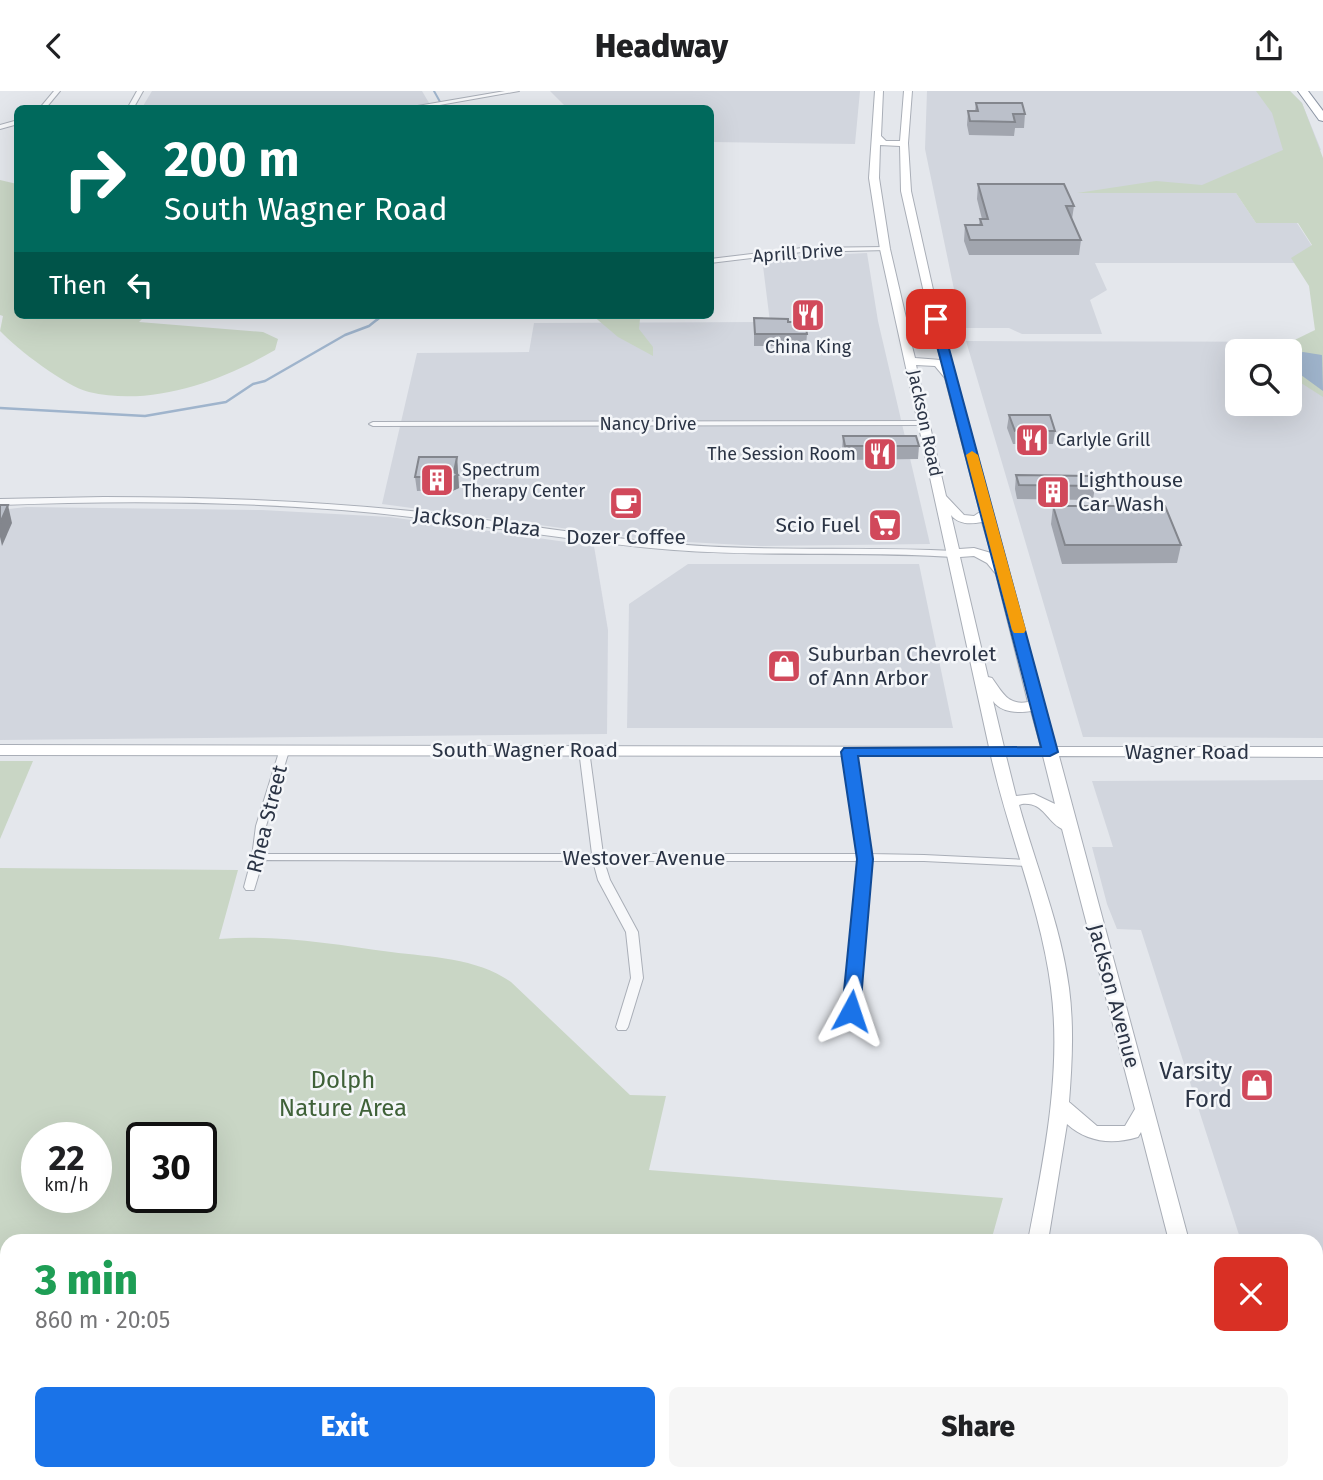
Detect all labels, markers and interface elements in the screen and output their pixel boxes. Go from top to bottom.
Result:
icon: back [35,27,73,65]
text: Headway [595,27,728,65]
icon: share [1250,27,1288,65]
text: 200 m [164,130,300,189]
icon: right [49,133,140,224]
text: South Wagner Road [164,190,448,228]
street label: Aprill Drive [752,239,844,267]
icon: left [121,266,159,304]
text: Then [49,270,107,301]
pin [906,289,966,349]
restaurant icon: China King [789,296,827,334]
icon: arrive [917,300,955,338]
place label: China King [765,336,852,358]
map controls [1225,339,1302,416]
button: search [1225,339,1302,416]
street label: Jackson Road [903,368,947,478]
street label: Nancy Drive [599,413,697,435]
restaurant icon: Carlyle Grill [1013,421,1051,459]
place label: Carlyle Grill [1056,429,1150,451]
restaurant icon: The Session Room [861,435,899,473]
place label: The Session Room [707,443,856,465]
place label: Spectrum Therapy Center [462,459,585,502]
building icon: Spectrum Therapy Center [418,461,456,499]
place label: Lighthouse Car Wash [1078,467,1183,517]
building icon: Lighthouse Car Wash [1034,473,1072,511]
cafe icon: Dozer Coffee [607,484,645,522]
street label: Jackson Plaza [412,501,542,543]
supermarket icon: Scio Fuel [866,506,904,544]
place label: Scio Fuel [775,512,860,538]
place label: Dozer Coffee [566,524,686,550]
place label: Suburban Chevrolet of Ann Arbor [808,641,997,691]
shop icon: Suburban Chevrolet of Ann Arbor [765,647,803,685]
street label: South Wagner Road [432,737,618,763]
street label: Wagner Road [1125,739,1249,765]
street label: Rhea Street [241,762,293,876]
street label: Westover Avenue [563,845,725,871]
street label: Jackson Avenue [1082,921,1146,1071]
position arrow [814,974,888,1048]
place label: Varsity Ford [1159,1057,1232,1113]
park label: Dolph Nature Area [279,1066,407,1122]
shop icon: Varsity Ford [1238,1066,1276,1104]
speed limit sign: 30 [126,1122,217,1213]
text: 22 [48,1137,85,1179]
text: km/h [44,1174,89,1196]
text: 3 min [35,1255,138,1305]
button: close [1214,1257,1288,1331]
text: 860 m · 20:05 [35,1306,170,1334]
button: Exit [35,1387,655,1467]
button: Share [669,1387,1288,1467]

